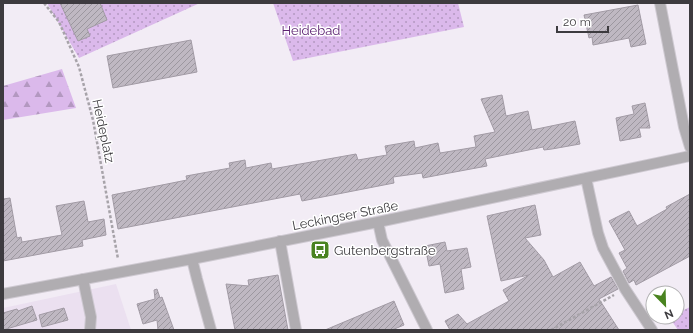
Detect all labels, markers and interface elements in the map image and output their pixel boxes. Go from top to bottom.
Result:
scale bar [557,8,608,34]
text: 20 m [563,15,591,29]
park label: Heidebad [282,23,340,38]
street label: Heideplatz [89,98,118,164]
street label: Leckingser Straße [291,198,400,233]
bus stop icon: Gutenbergstraße [309,239,331,261]
place label: Gutenbergstraße [334,243,436,258]
north arrow [645,285,685,325]
text: N [662,306,675,321]

